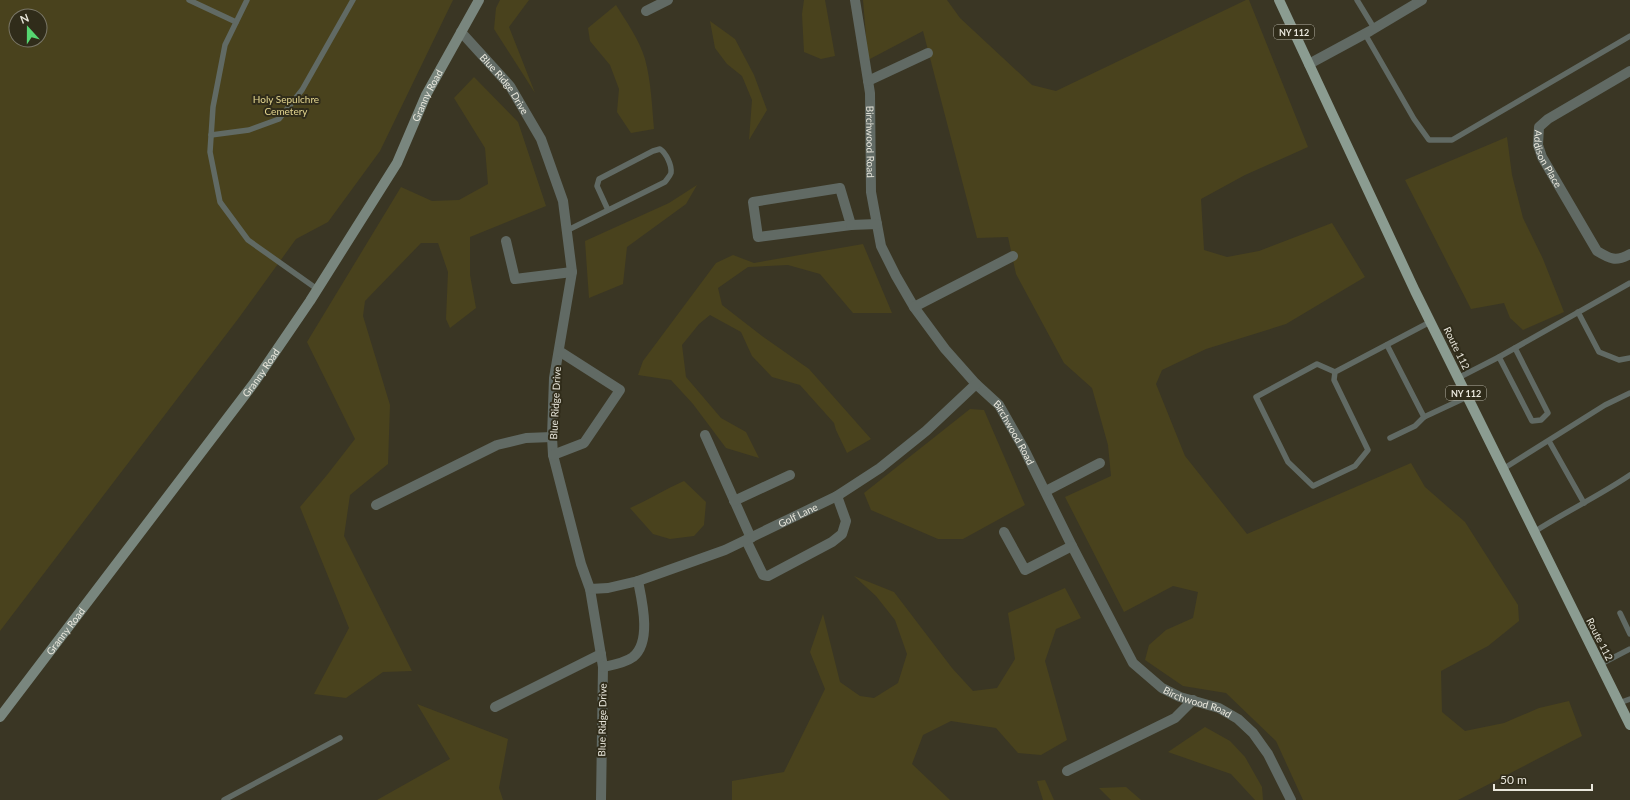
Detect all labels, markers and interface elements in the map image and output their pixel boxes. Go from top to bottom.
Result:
north arrow [8,8,48,48]
text: N [18,11,31,26]
road number: NY 112 [1274,25,1314,39]
street label: Blue Ridge Drive [478,51,531,116]
street label: Granny Road [409,67,445,123]
park label: Holy Sepulchre Cemetery [253,93,319,117]
street label: Birchwood Road [864,106,877,178]
street label: Addison Place [1531,130,1564,190]
street label: Route 112 [1442,325,1473,371]
street label: Granny Road [240,346,282,399]
street label: Blue Ridge Drive [547,366,563,440]
road number: NY 112 [1446,386,1486,400]
street label: Birchwood Road [992,397,1037,467]
street label: Golf Lane [776,500,819,529]
street label: Granny Road [43,605,87,657]
street label: Route 112 [1584,616,1616,662]
street label: Blue Ridge Drive [595,683,609,757]
street label: Birchwood Road [1161,684,1234,720]
scale bar [1494,766,1592,792]
text: 50 m [1500,772,1527,787]

